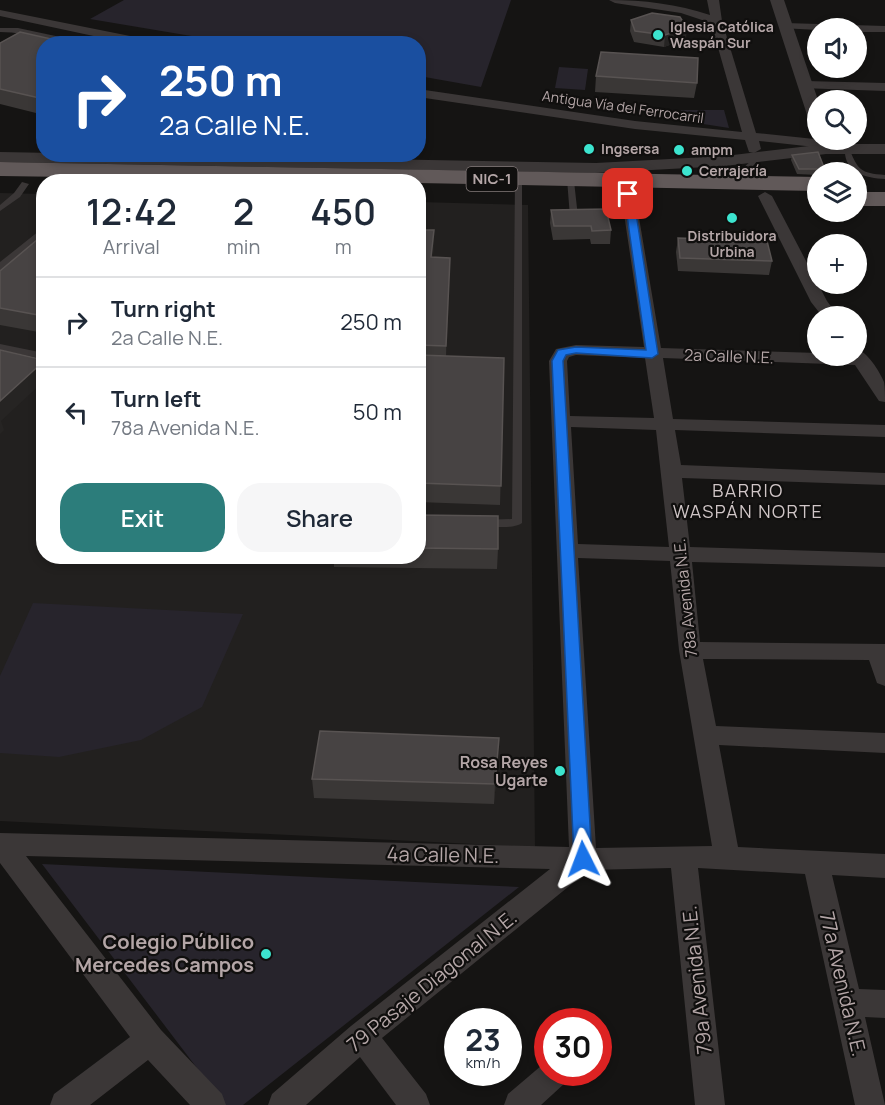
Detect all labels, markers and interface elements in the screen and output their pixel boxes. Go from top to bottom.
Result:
place label: Iglesia Católica Waspán Sur [670,17,774,52]
map controls [807,18,867,366]
button: sound [807,18,867,78]
marker: Iglesia Católica Waspán Sur [651,28,665,42]
text: 250 m [159,51,282,109]
icon: right [60,60,138,138]
street label: Antigua Vía del Ferrocarril [541,86,705,127]
button: search [807,90,867,150]
text: 2a Calle N.E. [159,106,310,143]
place label: Ingsersa [601,139,659,158]
place label: ampm [691,140,733,159]
marker: Ingsersa [582,142,596,156]
marker: ampm [672,143,686,157]
place label: Cerrajería [699,161,767,180]
button: layers [807,162,867,222]
marker: Cerrajería [680,164,694,178]
road number: NIC-1 [466,167,518,191]
pin [602,168,653,219]
icon: arrive [611,177,644,210]
text: 12:42 [86,187,177,236]
text: 2 [233,187,254,236]
text: 450 [310,187,376,236]
marker: Distribuidora Urbina [725,211,739,225]
place label: Distribuidora Urbina [688,226,776,261]
text: Arrival [103,233,160,260]
text: min [227,233,260,260]
text: m [335,233,352,260]
button: + [807,234,867,294]
text: Turn right [111,294,216,324]
icon: right [60,306,93,339]
button: − [807,306,867,366]
text: 250 m [340,307,402,337]
text: 2a Calle N.E. [111,324,223,351]
street label: 2a Calle N.E. [684,343,774,369]
text: Turn left [111,384,201,414]
icon: left [60,396,93,429]
text: 50 m [353,397,402,427]
text: 78a Avenida N.E. [111,414,260,441]
district label: BARRIO WASPÁN NORTE [673,478,823,523]
button: Exit [60,483,225,552]
button: Share [237,483,402,552]
street label: 78a Avenida N.E. [668,538,702,658]
place label: Rosa Reyes Ugarte [460,751,548,791]
marker: Rosa Reyes Ugarte [553,764,567,778]
position arrow [551,827,615,891]
street label: 4a Calle N.E. [386,840,500,869]
street label: 79 Pasaje Diagonal N.E. [341,904,522,1058]
street label: 79a Avenida N.E. [675,904,718,1056]
street label: 77a Avenida N.E. [814,909,873,1059]
place label: Colegio Público Mercedes Campos [75,928,254,978]
marker: Colegio Público Mercedes Campos [259,947,273,961]
speed limit sign: 30 [534,1008,612,1086]
text: 23 [465,1019,501,1060]
text: km/h [466,1052,500,1073]

